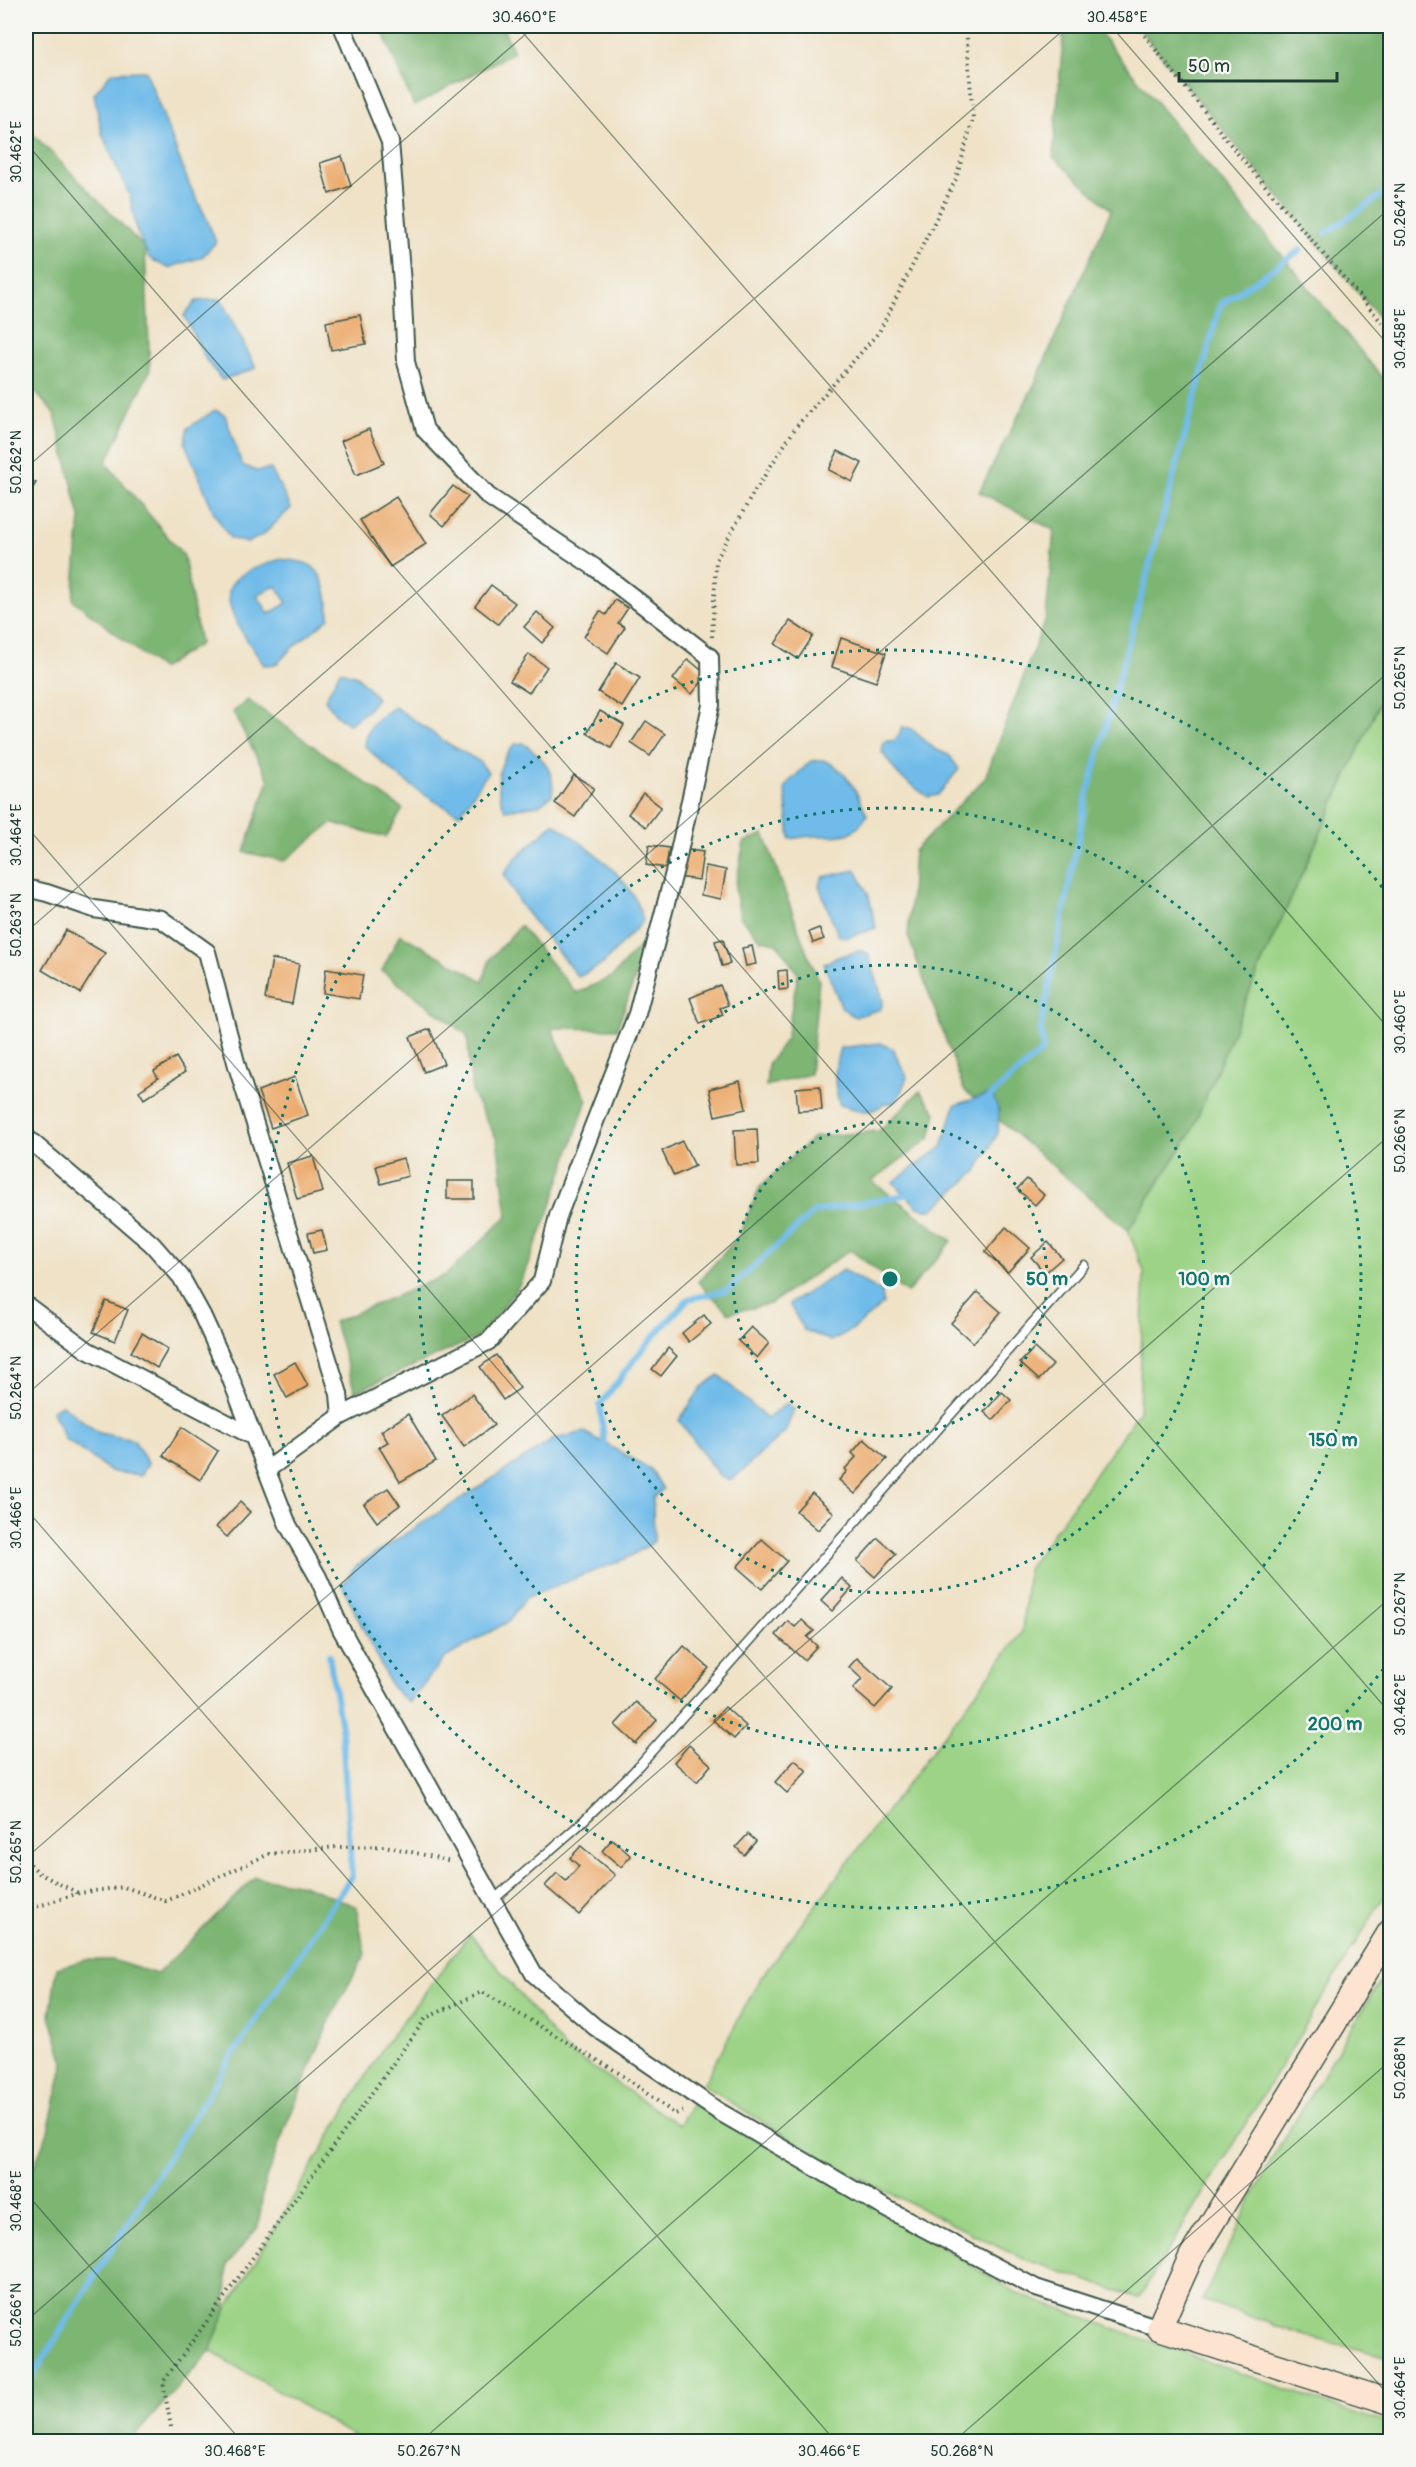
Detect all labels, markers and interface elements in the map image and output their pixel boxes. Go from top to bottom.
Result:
text: 30.460°E [492,8,556,27]
text: 30.458°E [1087,8,1148,27]
scale bar [1179,45,1336,83]
text: 50 m [1188,55,1230,78]
text: 30.462°E [7,121,26,183]
text: 50.264°N [1391,183,1410,247]
text: 30.458°E [1391,308,1410,369]
text: 50.262°N [7,430,26,494]
text: 50.265°N [1391,646,1410,710]
text: 30.464°E [7,804,26,866]
text: 50.263°N [7,893,26,957]
text: 30.460°E [1391,990,1410,1054]
text: 50.266°N [1391,1109,1410,1173]
text: 50 m [1026,1268,1068,1291]
text: 100 m [1178,1268,1230,1291]
centre of rings [880,1269,900,1289]
text: 50.264°N [7,1356,26,1420]
text: 150 m [1309,1429,1358,1452]
text: 30.466°E [7,1487,26,1549]
text: 50.267°N [1391,1572,1410,1636]
text: 30.462°E [1391,1674,1410,1736]
text: 200 m [1308,1713,1362,1736]
text: 50.265°N [7,1820,26,1884]
text: 50.268°N [1391,2036,1410,2100]
text: 30.468°E [7,2170,26,2232]
text: 50.266°N [7,2283,26,2347]
text: 30.464°E [1391,2357,1410,2419]
text: 30.468°E [204,2442,266,2461]
text: 50.267°N [397,2442,461,2461]
text: 30.466°E [798,2442,860,2461]
text: 50.268°N [930,2442,994,2461]

